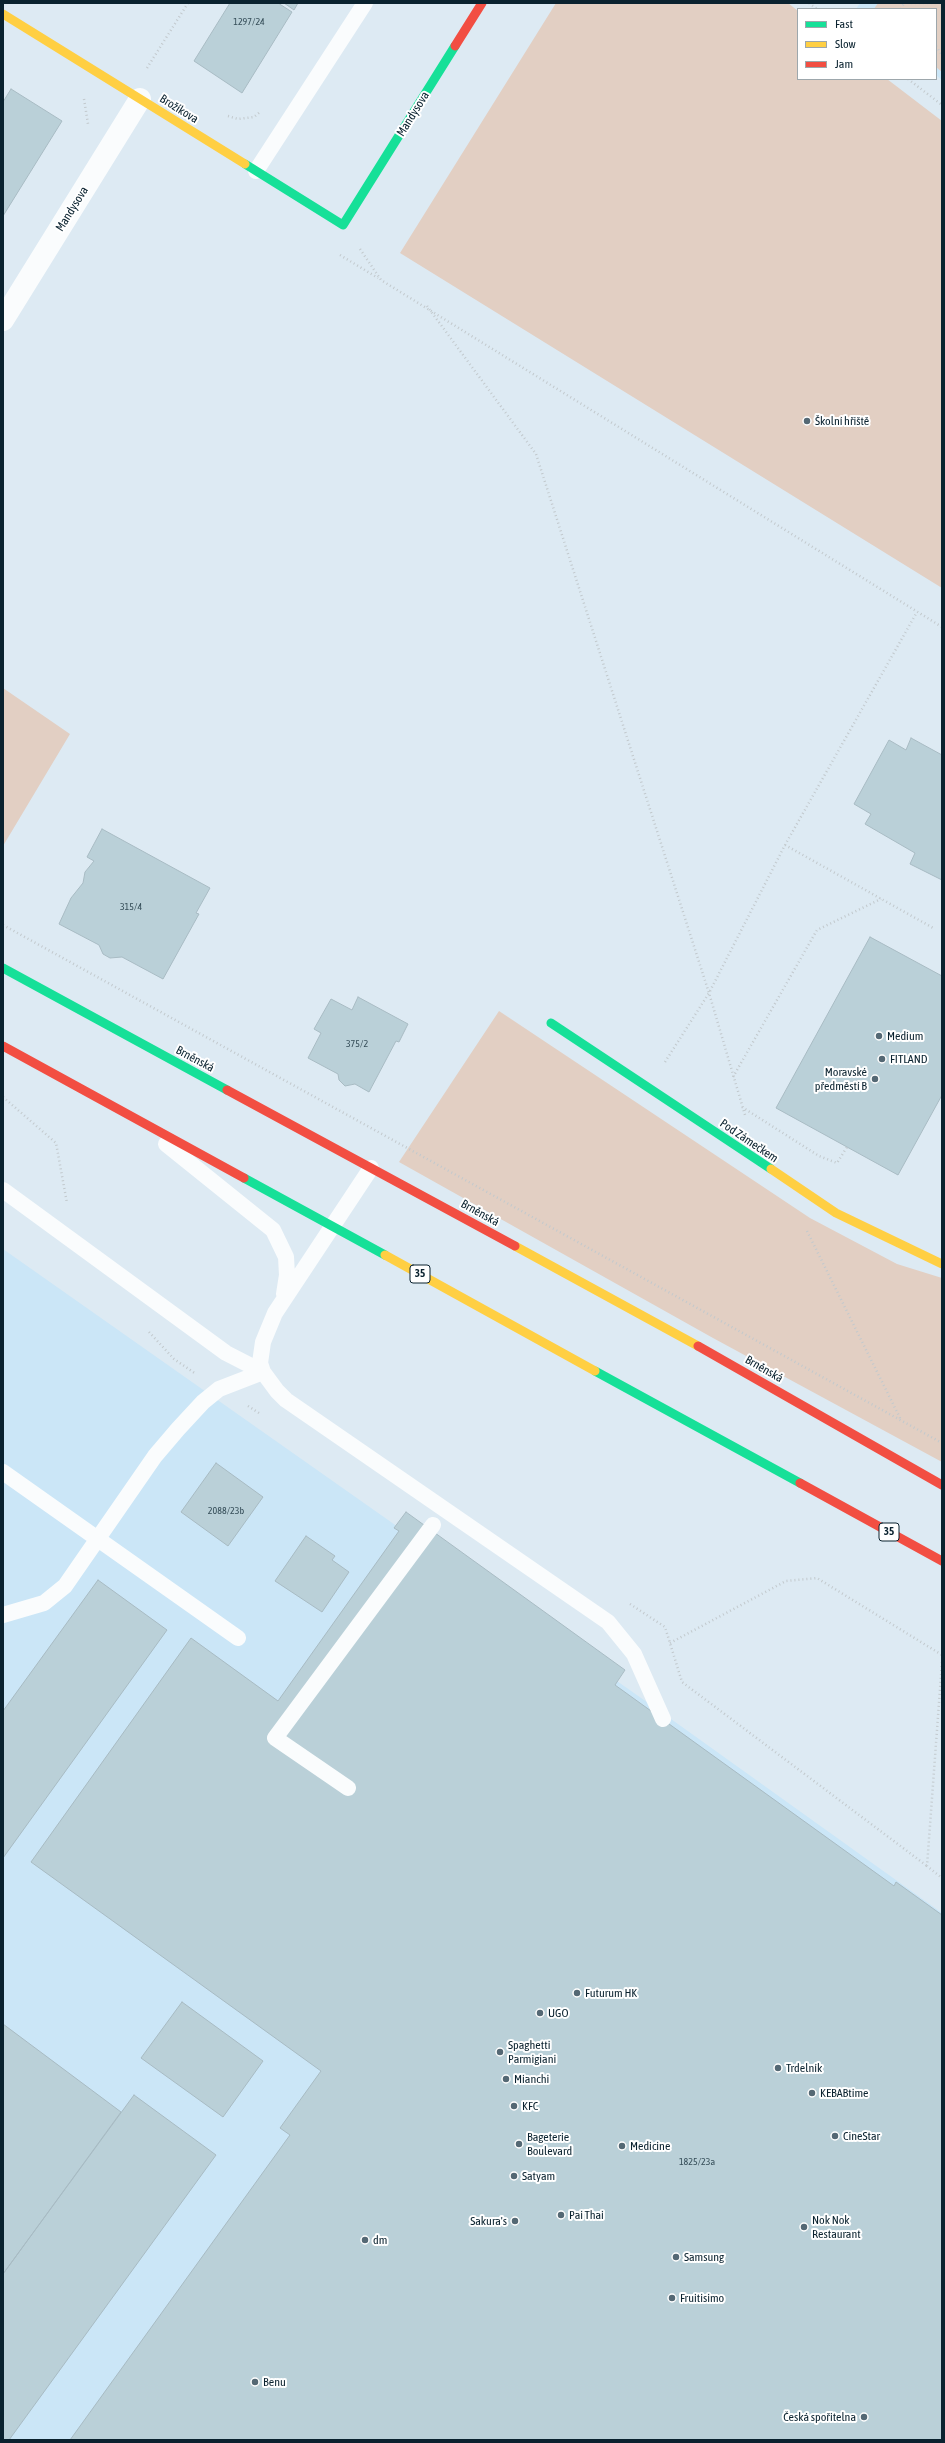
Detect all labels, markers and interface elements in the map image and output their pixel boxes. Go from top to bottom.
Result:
legend [797,8,937,80]
house number: 1297/24 [233,16,265,28]
text: Fast [835,17,853,31]
text: Slow [835,37,856,51]
text: Jam [835,57,853,71]
street label: Mandysova [394,89,432,139]
street label: Brožíkova [157,92,201,126]
street label: Mandysova [53,184,91,234]
place label: Školní hřiště [815,414,869,428]
marker: Školní hřiště [802,416,812,426]
house number: 315/4 [120,901,142,913]
place label: Medium [887,1029,923,1043]
marker: Medium [874,1031,884,1041]
house number: 375/2 [346,1038,368,1050]
street label: Brněnská [173,1043,217,1075]
place label: FITLAND [890,1052,927,1066]
marker: FITLAND [877,1054,887,1064]
place label: Moravské předměstí B [815,1065,867,1093]
marker: Moravské předměstí B [870,1074,880,1084]
street label: Pod Zámečkem [717,1116,781,1166]
street label: Brněnská [458,1197,502,1229]
road number: 35 [410,1265,430,1283]
street label: Brněnská [742,1352,786,1386]
house number: 2088/23b [208,1505,244,1517]
road number: 35 [879,1523,899,1541]
place label: Futurum HK [585,1986,637,2000]
marker: Futurum HK [572,1988,582,1998]
place label: UGO [548,2006,568,2020]
marker: UGO [535,2008,545,2018]
place label: Spaghetti Parmigiani [508,2038,556,2066]
marker: Spaghetti Parmigiani [495,2047,505,2057]
place label: Trdelník [786,2061,822,2075]
marker: Trdelník [773,2063,783,2073]
place label: Mianchi [514,2072,549,2086]
marker: Mianchi [501,2074,511,2084]
place label: KEBABtime [820,2086,869,2100]
marker: KEBABtime [807,2088,817,2098]
place label: KFC [522,2099,538,2113]
marker: KFC [509,2101,519,2111]
place label: CineStar [843,2129,880,2143]
place label: Bageterie Boulevard [527,2130,572,2158]
marker: CineStar [830,2131,840,2141]
marker: Bageterie Boulevard [514,2139,524,2149]
place label: Medicine [630,2139,670,2153]
marker: Medicine [617,2141,627,2151]
house number: 1825/23a [679,2156,715,2168]
place label: Satyam [522,2169,555,2183]
marker: Satyam [509,2171,519,2181]
place label: Pai Thai [569,2208,604,2222]
marker: Pai Thai [556,2210,566,2220]
place label: Nok Nok Restaurant [812,2213,861,2241]
place label: Sakura's [470,2214,507,2228]
marker: Sakura's [510,2216,520,2226]
marker: Nok Nok Restaurant [799,2222,809,2232]
place label: dm [373,2233,387,2247]
marker: dm [360,2235,370,2245]
place label: Samsung [684,2250,724,2264]
marker: Samsung [671,2252,681,2262]
place label: Fruitisimo [680,2291,724,2305]
marker: Fruitisimo [667,2293,677,2303]
place label: Benu [263,2375,286,2389]
marker: Benu [250,2377,260,2387]
place label: Česká spořitelna [783,2410,856,2424]
marker: Česká spořitelna [859,2412,869,2422]

